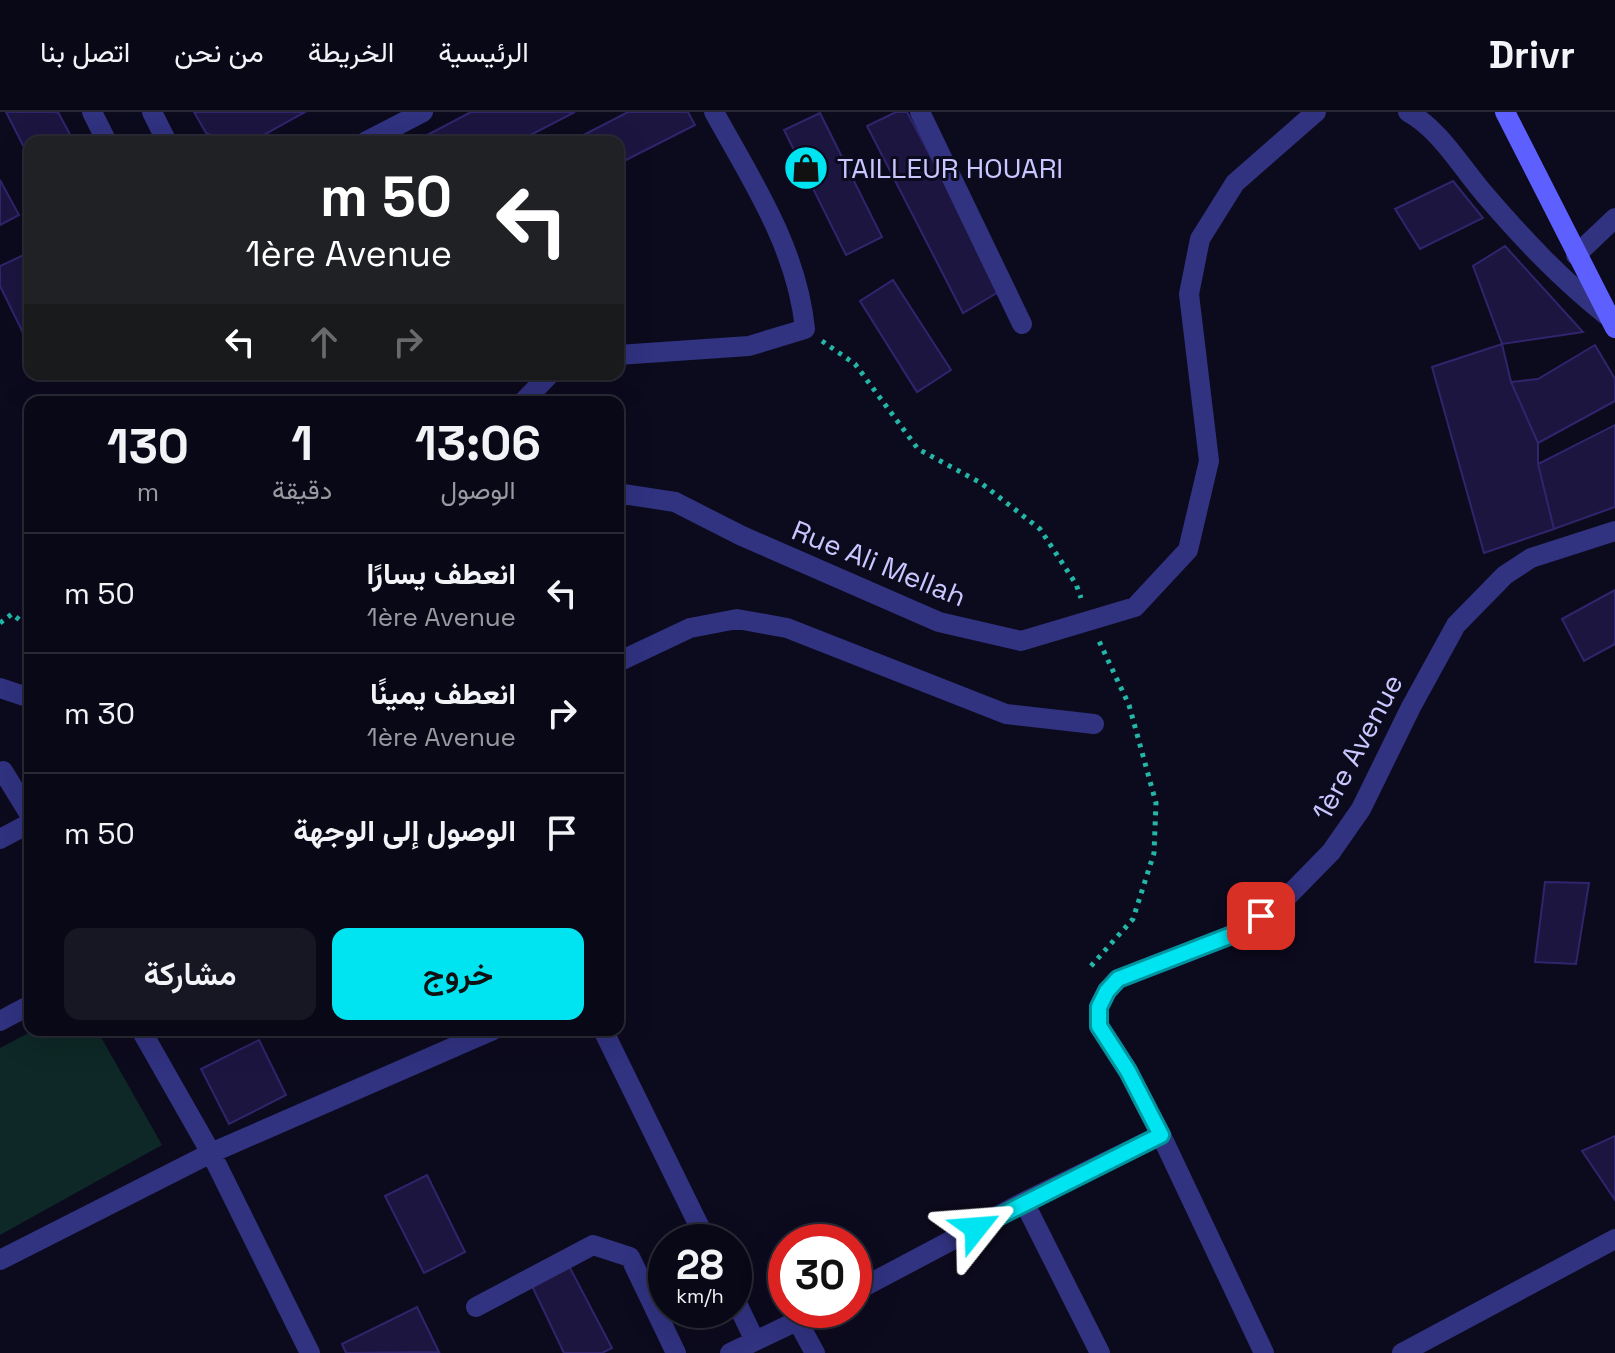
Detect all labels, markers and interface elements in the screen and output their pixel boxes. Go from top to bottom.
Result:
text: Drivr [1489,31,1575,79]
text: اتصل بنا [40,34,130,70]
text: من نحن [174,34,264,70]
text: الخريطة [308,34,394,70]
text: الرئيسية [438,34,529,70]
shop icon: TAILLEUR HOUARI [782,144,830,192]
place label: TAILLEUR HOUARI [837,150,1063,186]
text: 50 m [320,161,452,232]
icon: left [480,168,584,272]
text: 1ère Avenue [245,231,452,277]
icon: left [218,320,262,364]
icon: ahead [302,320,346,364]
icon: right [386,320,430,364]
text: 1 [291,413,313,474]
text: 13:06 [415,413,541,474]
text: 130 [107,416,189,477]
text: دقيقة [272,473,332,507]
text: الوصول [441,473,516,507]
text: m [137,475,159,509]
street label: Rue Ali Mellah [787,512,971,614]
text: انعطف يسارًا [366,554,516,593]
icon: left [540,571,584,615]
text: 50 m [64,574,135,613]
text: 1ère Avenue [367,600,516,634]
street label: 1ère Avenue [1303,668,1411,826]
text: انعطف يمينًا [370,674,516,713]
icon: right [540,691,584,735]
text: 30 m [64,694,135,733]
text: 1ère Avenue [367,720,516,754]
text: الوصول إلى الوجهة [293,811,516,850]
icon: arrive [540,811,584,855]
text: 50 m [64,814,135,853]
pin [1227,882,1295,950]
icon: arrive [1239,894,1283,938]
button: مشاركة [64,928,316,1020]
button: خروج [332,928,584,1020]
position arrow [934,1186,1018,1270]
speed limit sign: 30 [768,1224,872,1328]
text: 28 [676,1240,724,1291]
text: km/h [676,1283,724,1309]

